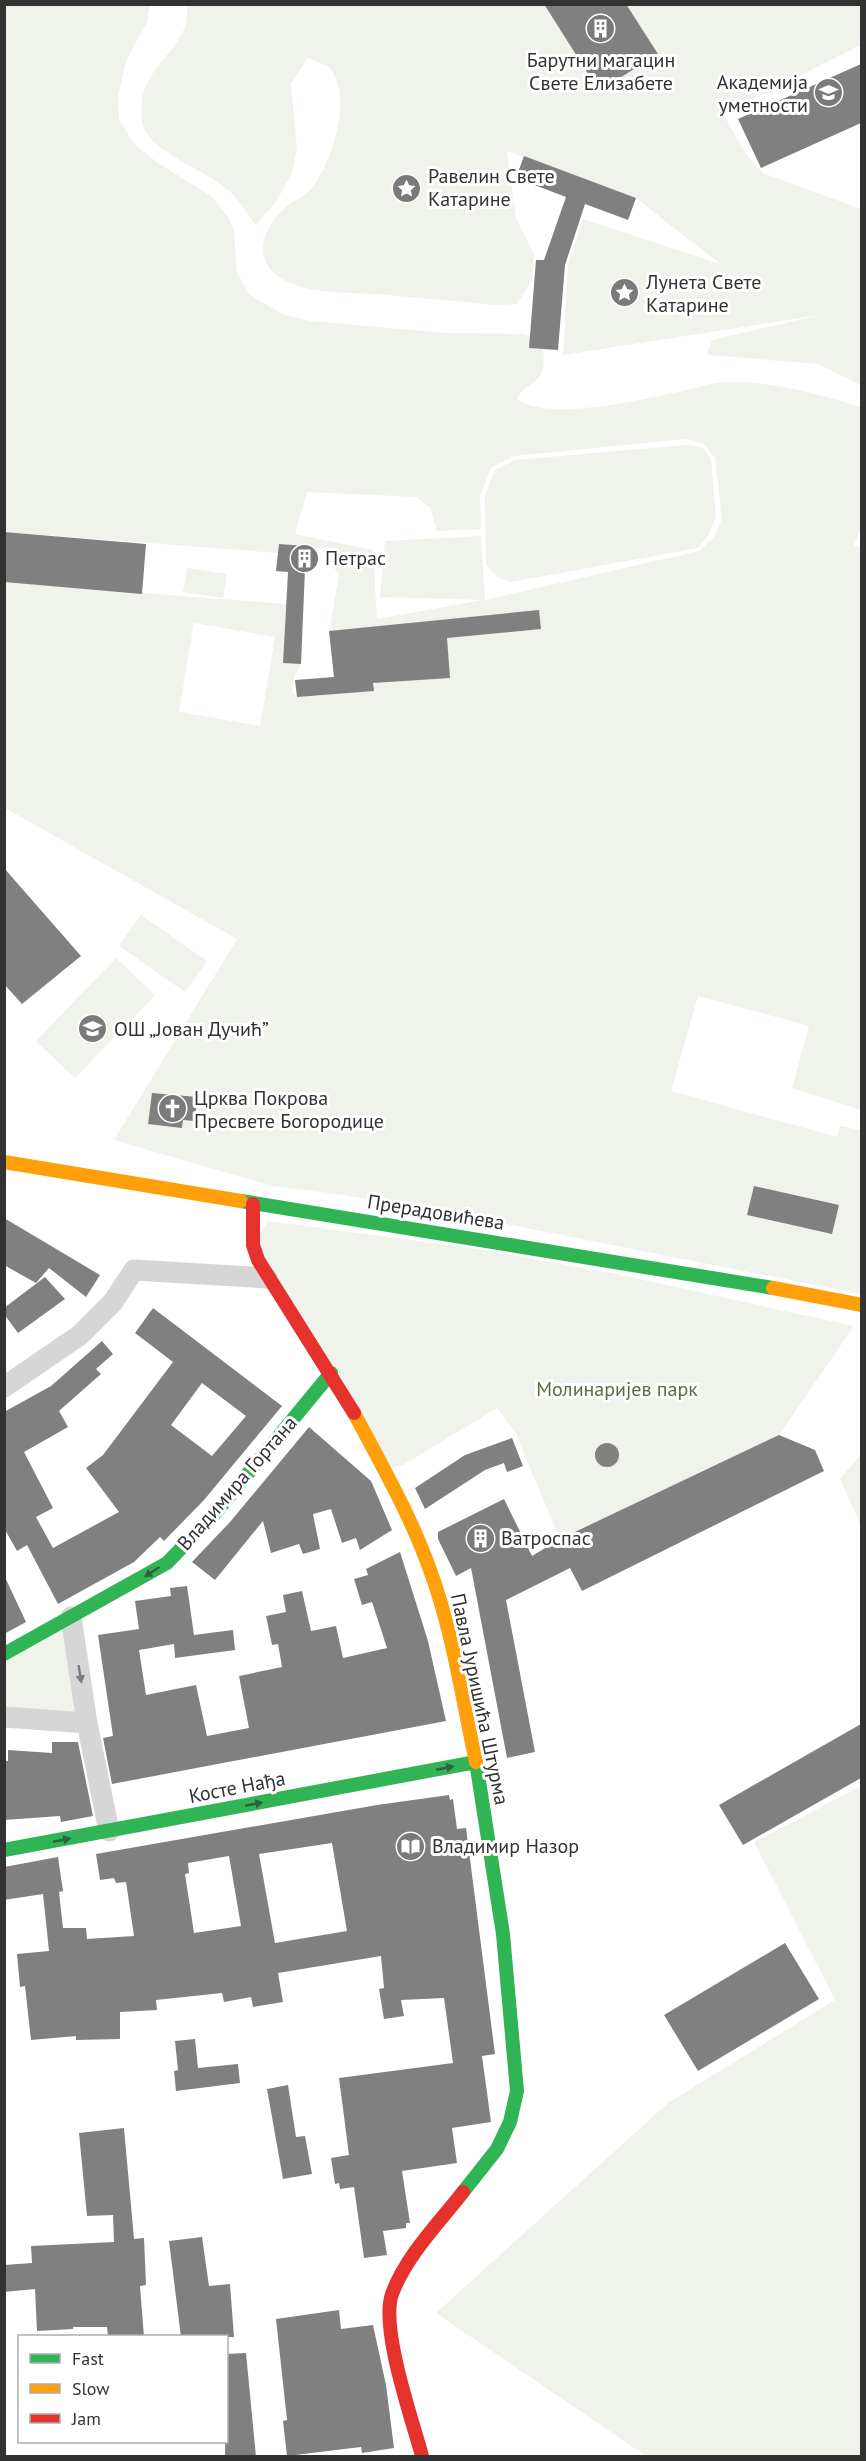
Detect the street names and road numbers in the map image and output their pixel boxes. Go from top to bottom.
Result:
street label: Прерадовићева [366,1188,506,1236]
street label: Владимира Гортана [172,1410,302,1556]
street label: Павла Јуришића Штурма [445,1591,515,1807]
street label: Косте Нађа [187,1765,287,1809]

